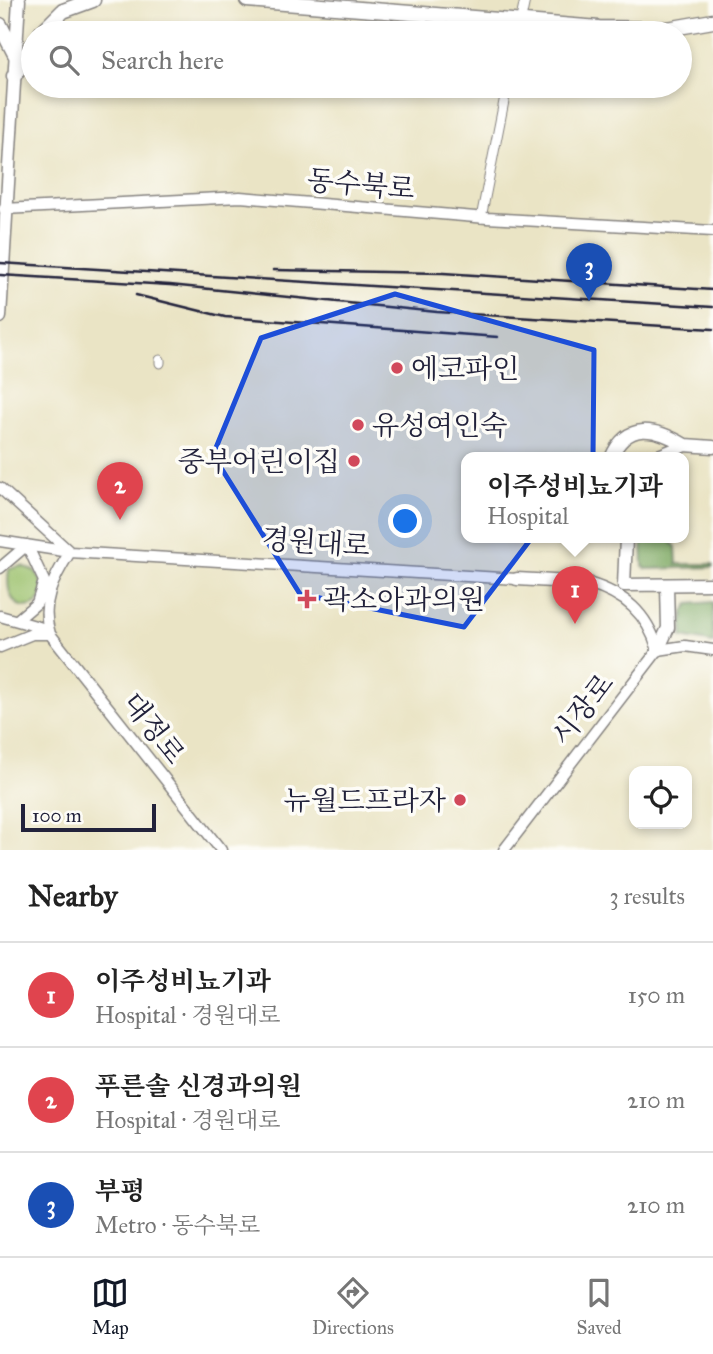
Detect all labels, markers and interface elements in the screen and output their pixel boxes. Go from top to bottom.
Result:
search box [21,21,692,98]
icon: search [45,41,83,79]
text: Search here [101,44,224,76]
street label: 동수북로 [306,162,416,207]
pin: 3 [566,243,612,301]
place label: 에코파인 [411,351,519,386]
marker: 에코파인 [389,360,405,376]
place label: 유성여인숙 [372,408,507,443]
marker: 유성여인숙 [350,417,366,433]
place label: 중부어린이집 [178,444,340,479]
popup [461,452,689,543]
marker: 중부어린이집 [346,453,362,469]
pin: 2 [97,462,143,520]
text: 이주성비뇨기과 [487,470,663,502]
text: Hospital [487,502,569,530]
your location [388,504,422,538]
street label: 경원대로 [261,521,371,564]
pin: 1 [552,566,598,624]
place label: 곽소아과의원 [323,582,485,617]
marker: 곽소아과의원 [297,589,317,609]
street label: 시장로 [544,667,621,752]
street label: 대정로 [115,686,192,771]
map controls [629,766,692,829]
button: locate [629,766,692,829]
place label: 뉴월드프라자 [284,783,446,818]
marker: 뉴월드프라자 [452,792,468,808]
scale bar [21,801,156,833]
text: 100 m [32,804,82,827]
text: Nearby [28,878,118,914]
text: 3 results [609,882,685,910]
text: 이주성비뇨기과 [95,965,271,997]
text: 1 [46,981,56,1009]
text: 150 m [628,981,685,1009]
text: Hospital · 경원대로 [95,1001,280,1029]
text: 푸른솔 신경과의원 [95,1070,302,1102]
text: 2 [45,1086,57,1114]
text: 210 m [627,1086,685,1114]
text: Hospital · 경원대로 [95,1106,280,1134]
text: 부평 [95,1175,145,1207]
text: 3 [46,1191,56,1219]
text: 210 m [627,1191,685,1219]
text: Metro · 동수북로 [95,1211,260,1239]
tab: Map [91,1274,129,1339]
tab: Directions [312,1274,394,1339]
tab: Saved [577,1274,622,1339]

